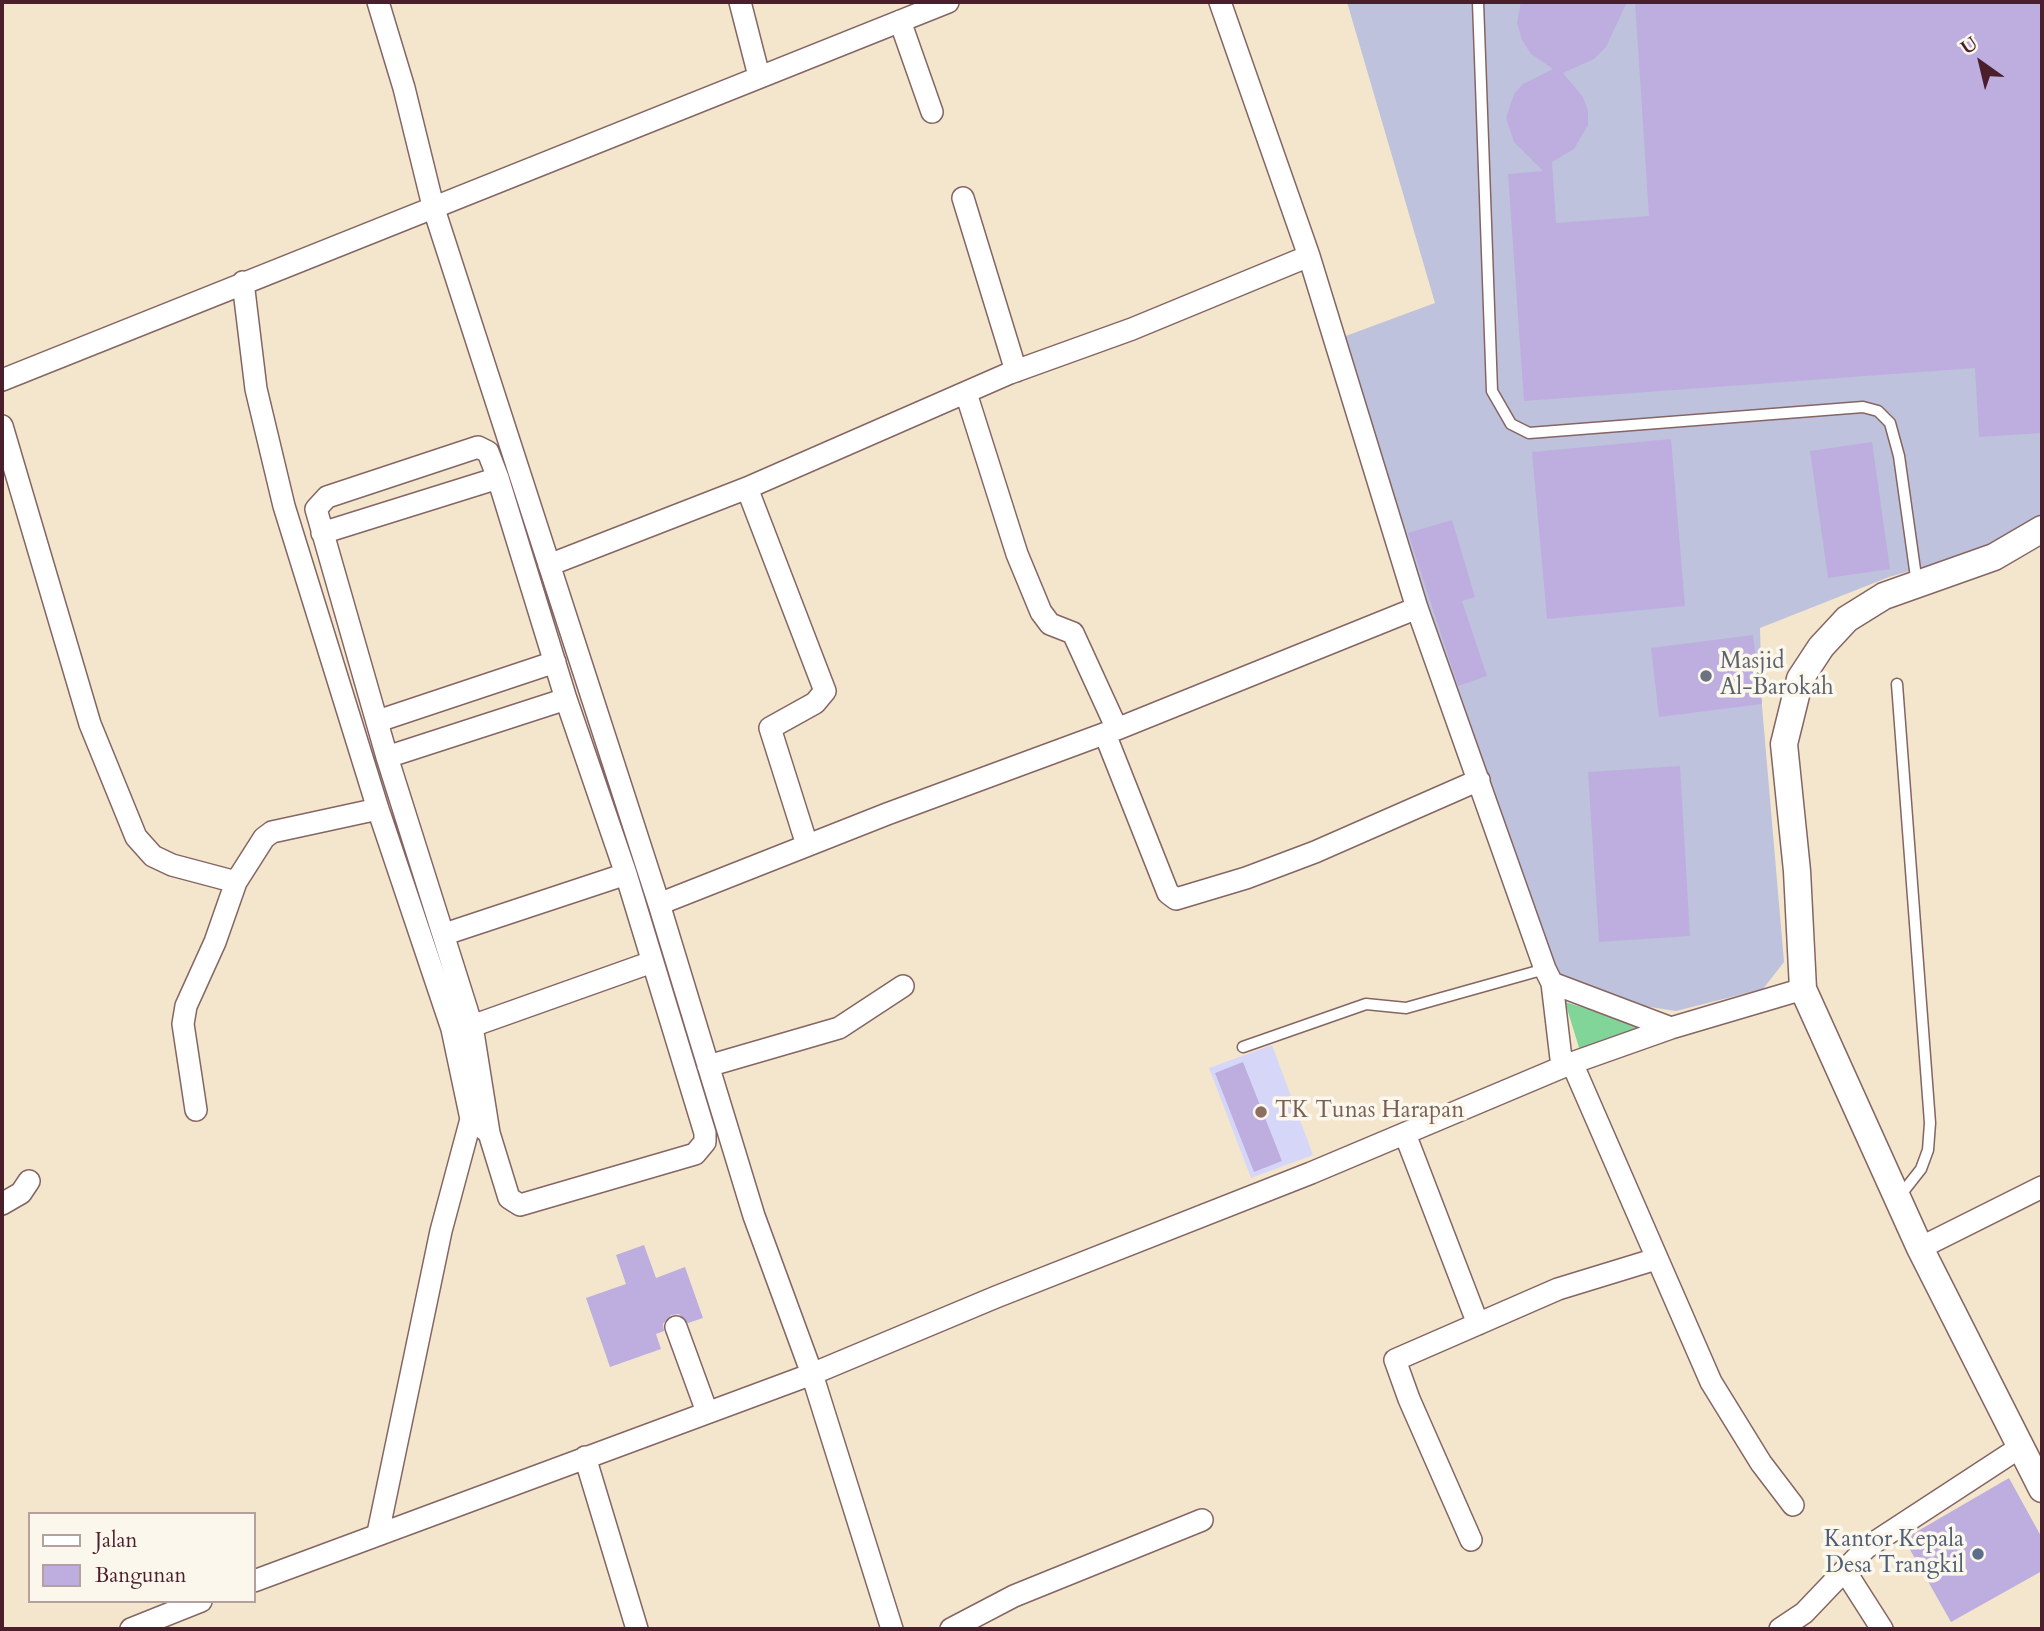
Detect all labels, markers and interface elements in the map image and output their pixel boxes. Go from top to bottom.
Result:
north arrow [1946,28,2016,98]
text: U [1956,30,1983,61]
place label: Masjid Al-Barokah [1720,649,1834,703]
marker: Masjid Al-Barokah [1698,668,1714,684]
place label: TK Tunas Harapan [1275,1098,1464,1126]
marker: TK Tunas Harapan [1253,1104,1269,1120]
legend [28,1512,256,1603]
text: Jalan [95,1526,138,1555]
place label: Kantor Kepala Desa Trangkil [1824,1527,1964,1581]
marker: Kantor Kepala Desa Trangkil [1970,1546,1986,1562]
text: Bangunan [95,1561,187,1590]

